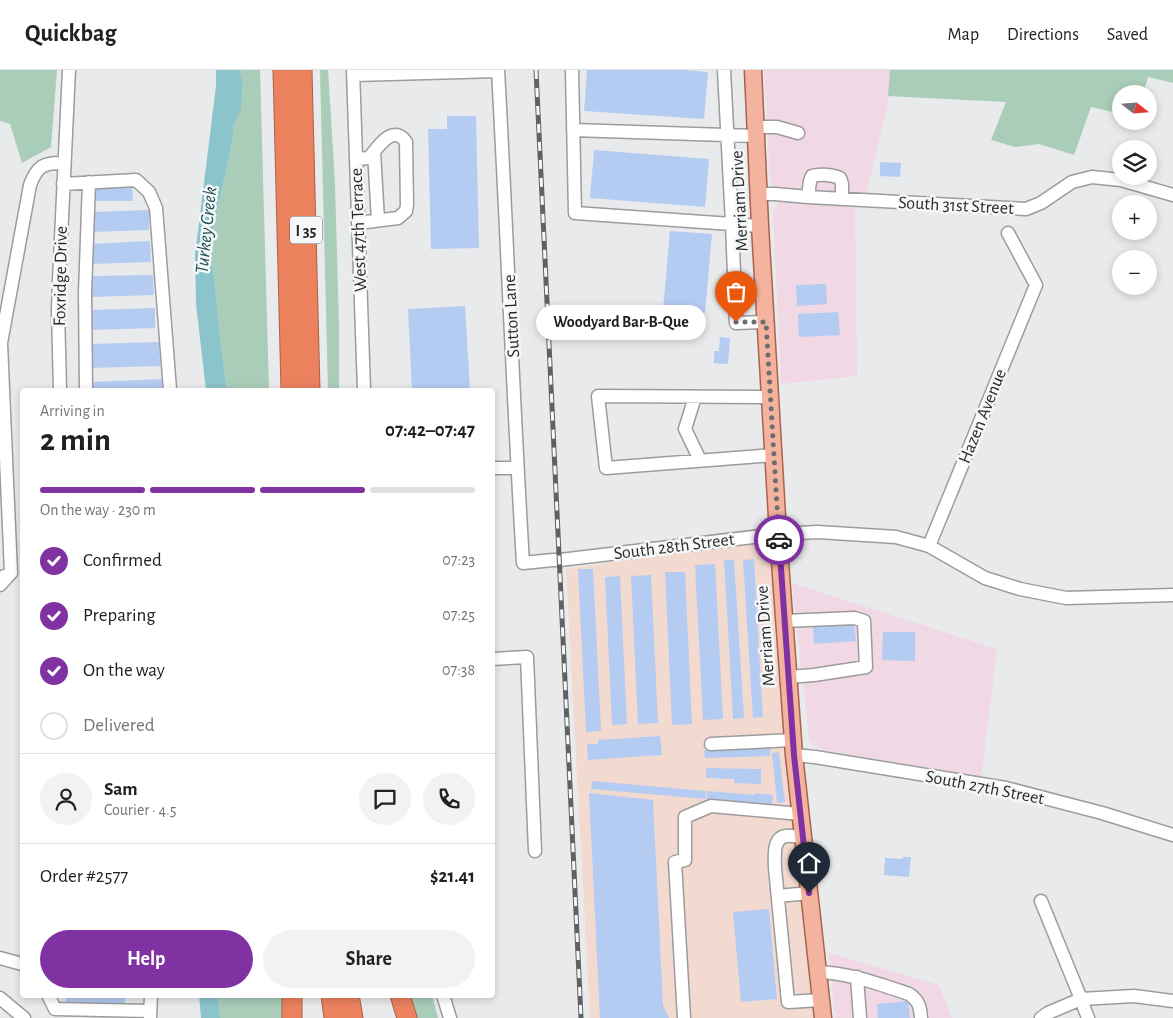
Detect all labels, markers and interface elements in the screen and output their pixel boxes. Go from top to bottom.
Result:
text: Quickbag [25,22,117,46]
text: Map [948,26,979,44]
text: Directions [1007,26,1079,44]
text: Saved [1107,26,1148,44]
north arrow [1112,85,1158,130]
map controls [1112,85,1157,295]
button: layers [1112,140,1157,185]
street label: Merriam Drive [728,150,752,252]
street label: West 47th Terrace [348,168,370,292]
water label: Turkey Creek [192,185,221,275]
street label: South 31st Street [898,194,1014,218]
button: + [1112,195,1157,240]
road number: I 35 [290,216,322,244]
street label: Foxridge Drive [51,226,71,326]
button: − [1112,250,1157,295]
pin [715,271,757,322]
street label: Sutton Lane [501,274,523,358]
icon: bag [722,278,750,306]
callout: Woodyard Bar-B-Que [536,304,706,340]
text: Woodyard Bar-B-Que [553,314,689,330]
street label: Hazen Avenue [956,366,1010,466]
text: Arriving in [40,403,105,419]
text: 07:42–07:47 [385,421,475,440]
text: 2 min [40,424,111,456]
text: On the way · 230 m [40,502,156,518]
courier [754,515,804,565]
icon: car [765,526,793,554]
street label: South 28th Street [613,531,736,563]
icon: check [40,547,68,575]
text: Confirmed [83,551,162,570]
text: 07:23 [442,552,475,568]
street label: Merriam Drive [753,585,779,687]
icon: check [40,602,68,630]
text: Preparing [83,606,156,625]
text: 07:25 [442,607,475,623]
icon: check [40,657,68,685]
text: On the way [83,661,165,680]
text: 07:38 [442,662,475,678]
text: Delivered [83,716,155,735]
street label: South 27th Street [924,768,1046,808]
button: person [40,773,92,825]
button: chat [359,773,411,825]
button: phone [423,773,475,825]
text: Sam [104,780,138,799]
text: Courier · 4.5 [104,802,176,818]
pin [788,842,830,893]
icon: home [795,849,823,877]
text: Order #2577 [40,867,128,886]
text: $21.41 [430,867,475,886]
button: Help [40,930,253,988]
button: Share [263,930,475,988]

